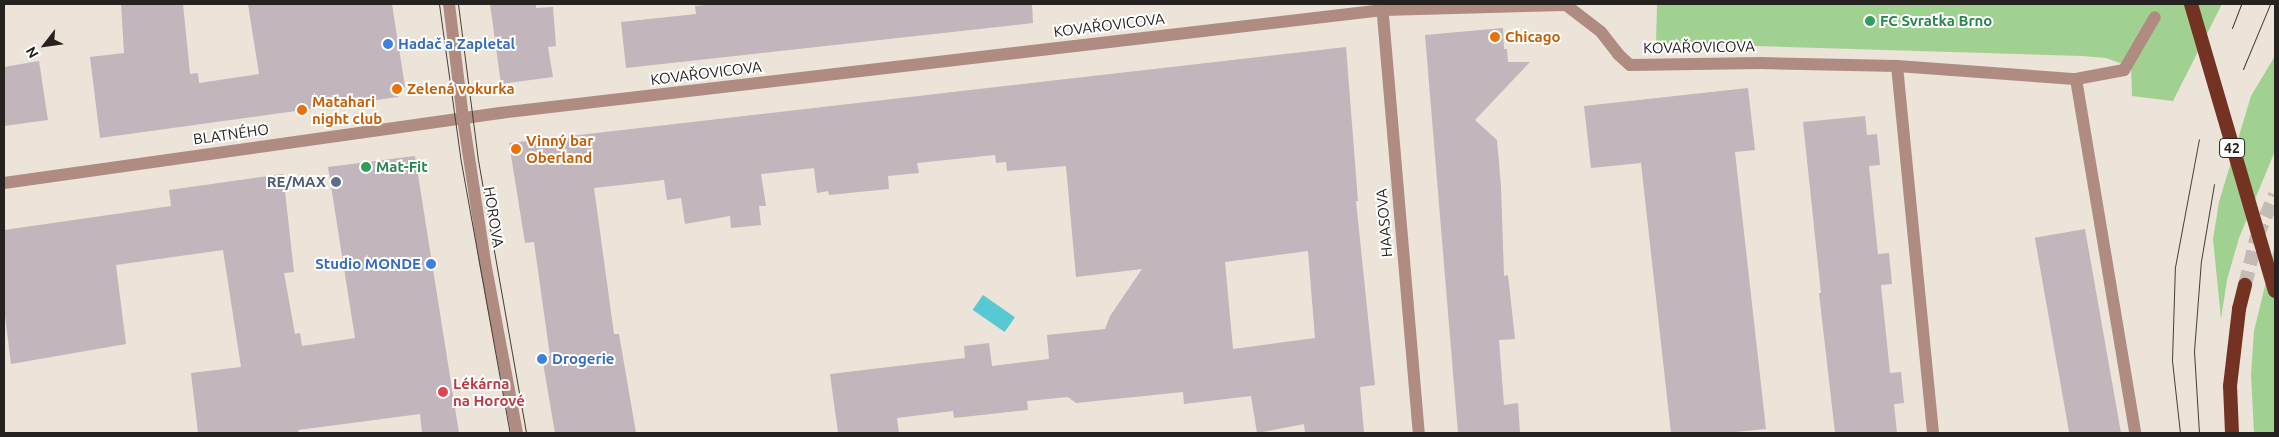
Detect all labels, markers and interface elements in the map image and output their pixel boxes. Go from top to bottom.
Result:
street label: KOVAŘOVICOVA [1052,9,1166,41]
place label: FC Svratka Brno [1880,12,1992,30]
marker: FC Svratka Brno [1864,15,1876,27]
north arrow [20,20,70,70]
place label: Chicago [1505,28,1561,46]
marker: Chicago [1489,31,1501,43]
place label: Hadač a Zapletal [398,35,515,53]
street label: KOVAŘOVICOVA [1643,37,1755,57]
marker: Hadač a Zapletal [382,38,394,50]
text: N [22,44,42,61]
street label: KOVAŘOVICOVA [649,57,763,89]
place label: Zelená vokurka [407,80,515,98]
marker: Zelená vokurka [391,83,403,95]
place label: Matahari night club [312,92,382,127]
marker: Matahari night club [296,104,308,116]
street label: BLATNÉHO [192,120,270,148]
place label: Vinný bar Oberland [526,131,593,166]
road number: 42 [2218,136,2246,160]
marker: Vinný bar Oberland [510,143,522,155]
place label: Mat-Fit [376,158,428,176]
marker: Mat-Fit [360,161,372,173]
place label: RE/MAX [267,173,326,191]
marker: RE/MAX [330,176,342,188]
street label: HOROVA [480,185,508,249]
street label: HAASOVA [1372,188,1396,258]
place label: Studio MONDE [315,255,421,273]
marker: Studio MONDE [425,258,437,270]
place label: Drogerie [552,350,614,368]
marker: Drogerie [536,353,548,365]
place label: Lékárna na Horové [453,374,525,409]
marker: Lékárna na Horové [437,386,449,398]

